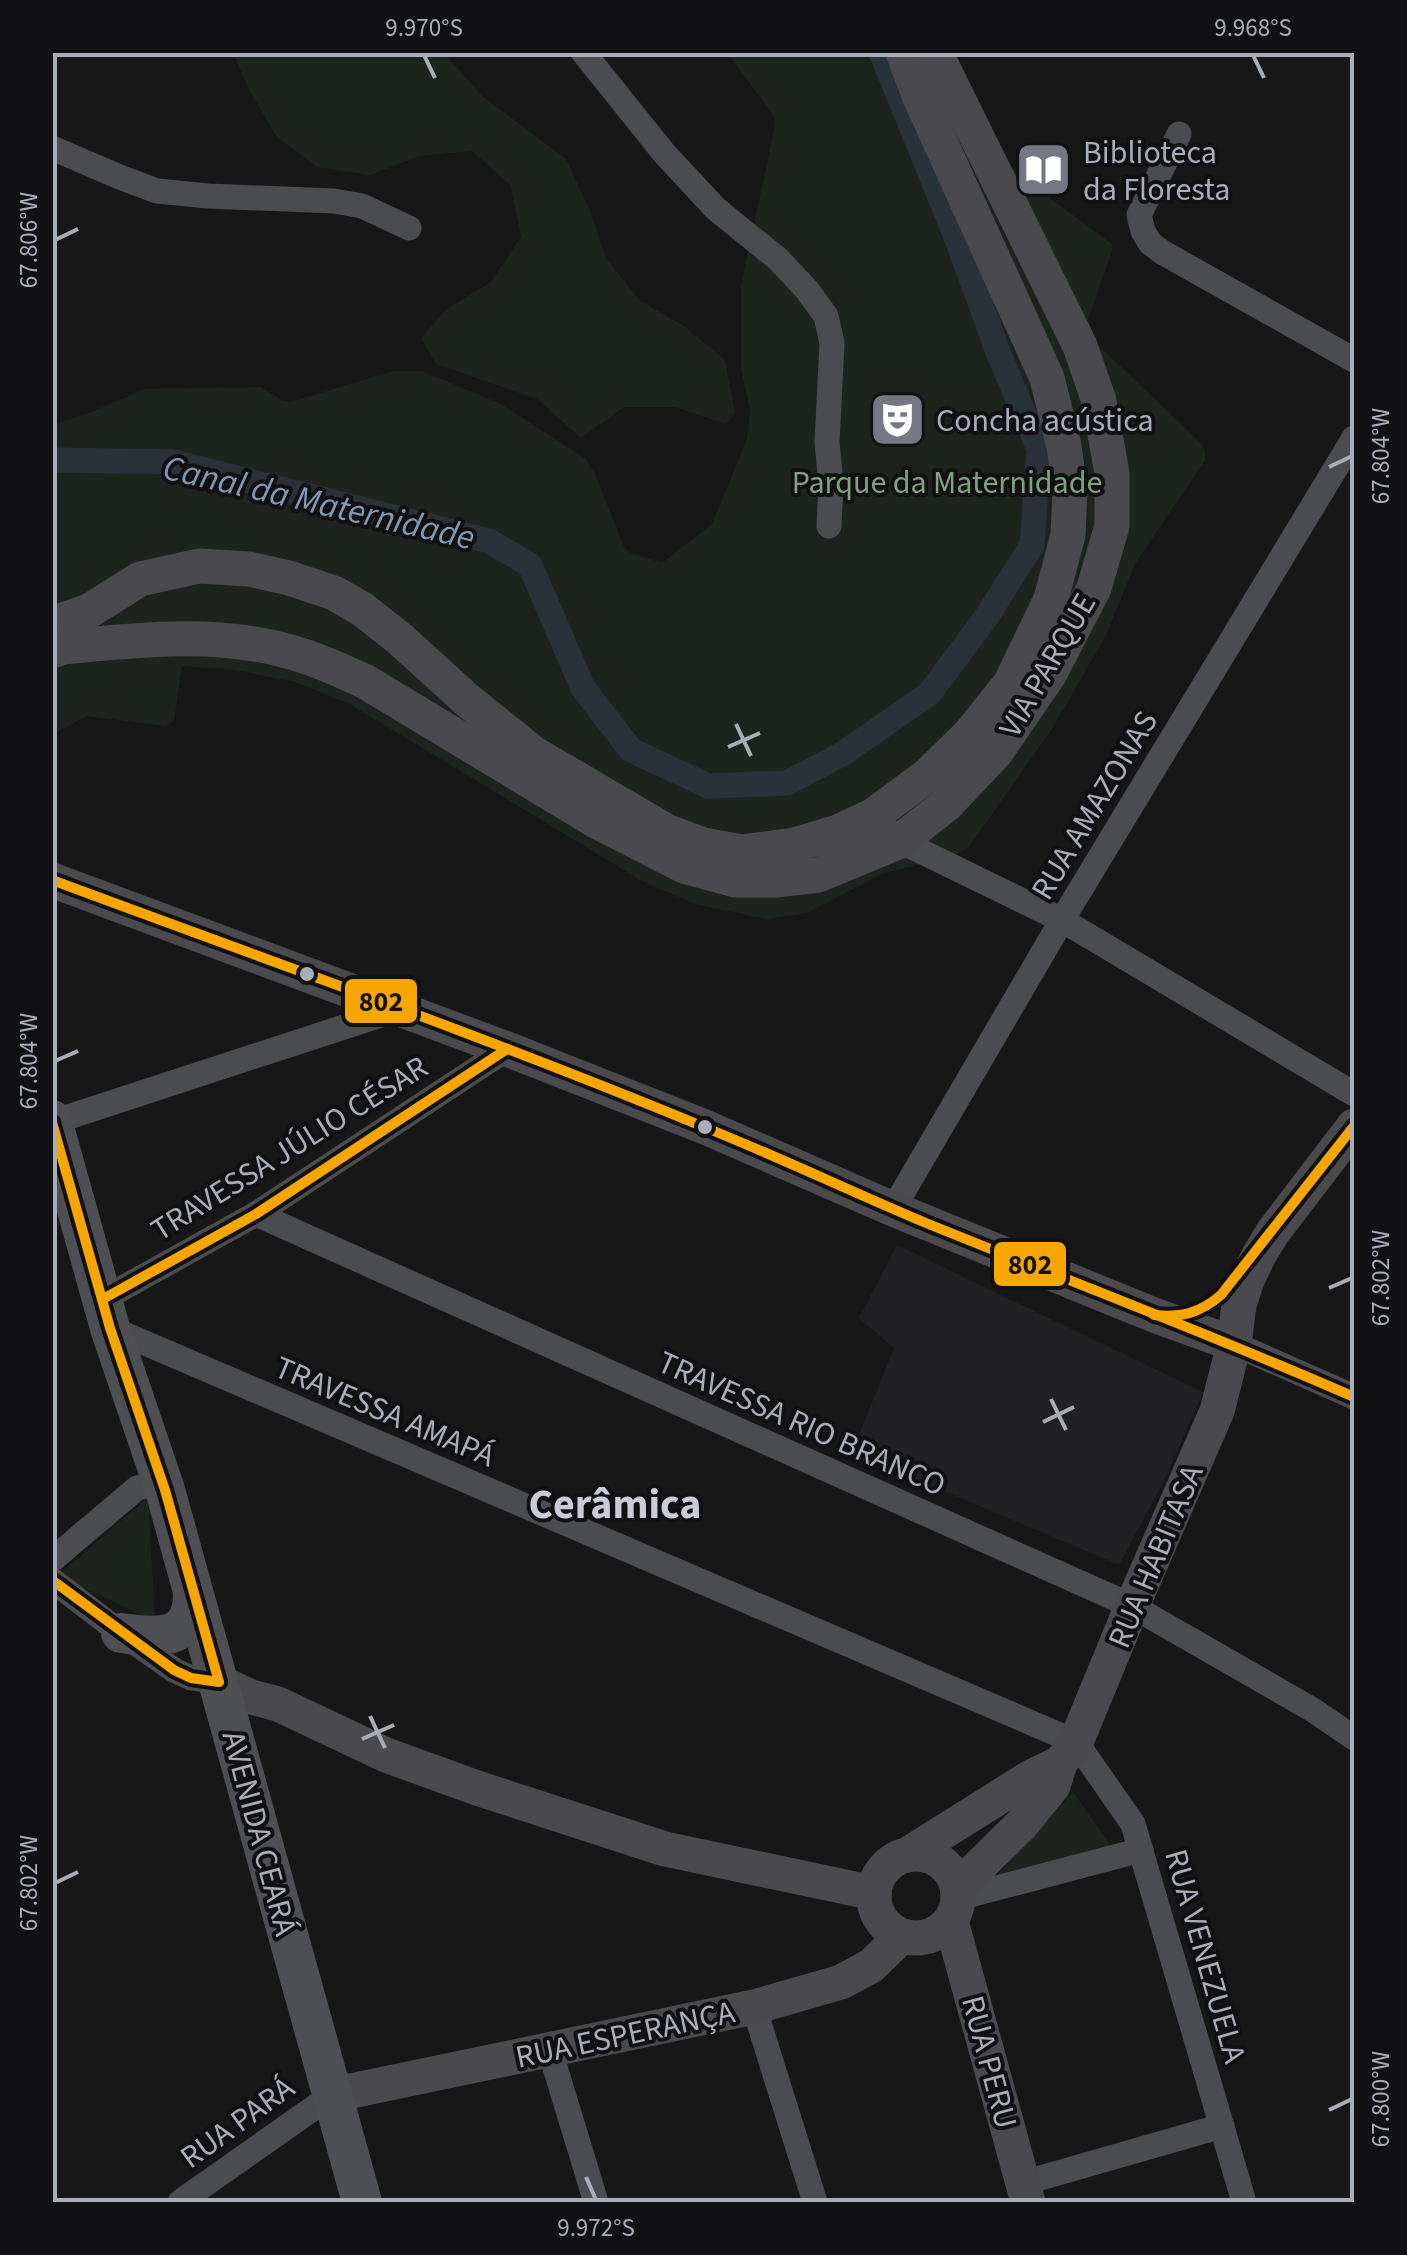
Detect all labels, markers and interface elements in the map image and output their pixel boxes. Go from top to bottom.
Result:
text: 9.970°S [385,10,463,46]
text: 9.968°S [1214,10,1292,46]
place label: Biblioteca da Floresta [1083,130,1230,213]
library icon: Biblioteca da Floresta [1014,140,1074,200]
text: 67.806°W [11,192,47,288]
theatre icon: Concha acústica [867,390,927,450]
place label: Concha acústica [936,398,1154,444]
text: 67.804°W [1363,408,1399,504]
water label: Canal da Maternidade [158,443,479,563]
park label: Parque da Maternidade [792,460,1102,506]
street label: VIA PARQUE [988,585,1108,746]
street label: RUA AMAZONAS [1020,702,1169,909]
unlabelled marker [297,964,317,984]
line badge: 802 [343,977,419,1025]
text: 802 [359,982,403,1022]
text: 67.804°W [11,1013,47,1109]
street label: TRAVESSA JÚLIO CÉSAR [142,1045,437,1253]
unlabelled marker [695,1117,715,1137]
text: 67.802°W [1363,1230,1399,1326]
line badge: 802 [992,1240,1068,1288]
text: 802 [1008,1245,1052,1285]
street label: TRAVESSA RIO BRANCO [650,1340,953,1508]
street label: TRAVESSA AMAPÁ [267,1345,502,1479]
street label: RUA HABITASA [1097,1457,1215,1655]
district label: Cerâmica [529,1475,701,1535]
street label: AVENIDA CEARÁ [210,1726,309,1941]
text: 67.802°W [11,1835,47,1931]
street label: RUA VENEZUELA [1153,1844,1258,2069]
street label: RUA ESPERANÇA [511,1989,740,2081]
street label: RUA PERU [949,1991,1029,2134]
text: 67.800°W [1363,2051,1399,2147]
street label: RUA PARÁ [171,2065,305,2180]
text: 9.972°S [557,2210,635,2246]

